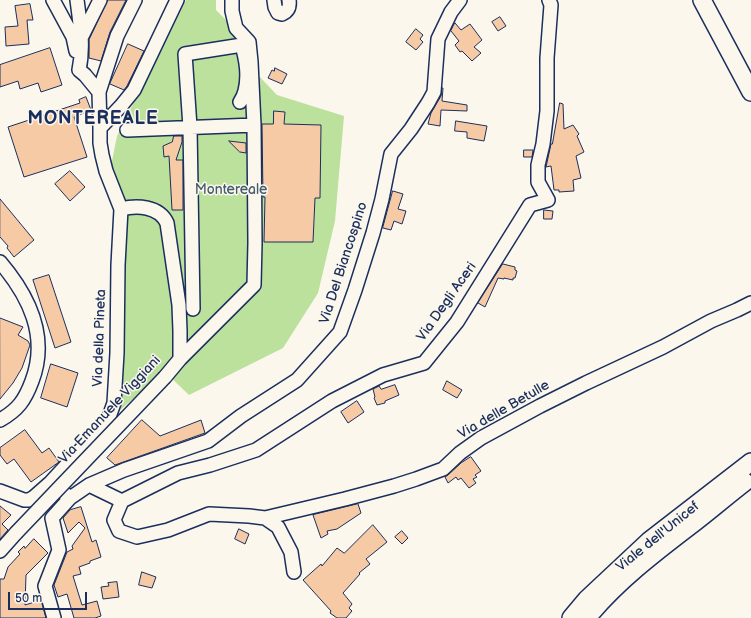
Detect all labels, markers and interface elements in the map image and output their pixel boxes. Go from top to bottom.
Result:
district label: MONTEREALE [27,108,159,130]
park label: Montereale [195,182,267,198]
street label: Via Del Biancospino [316,200,372,326]
street label: Via Degli Aceri [414,259,480,345]
street label: Via della Pineta [90,289,110,387]
street label: Via Emanuele Viggiani [55,352,165,468]
street label: Via delle Betulle [455,377,553,443]
street label: Viale dell'Unicef [613,498,703,576]
scale bar [10,584,89,610]
text: 50 m [15,591,42,606]

